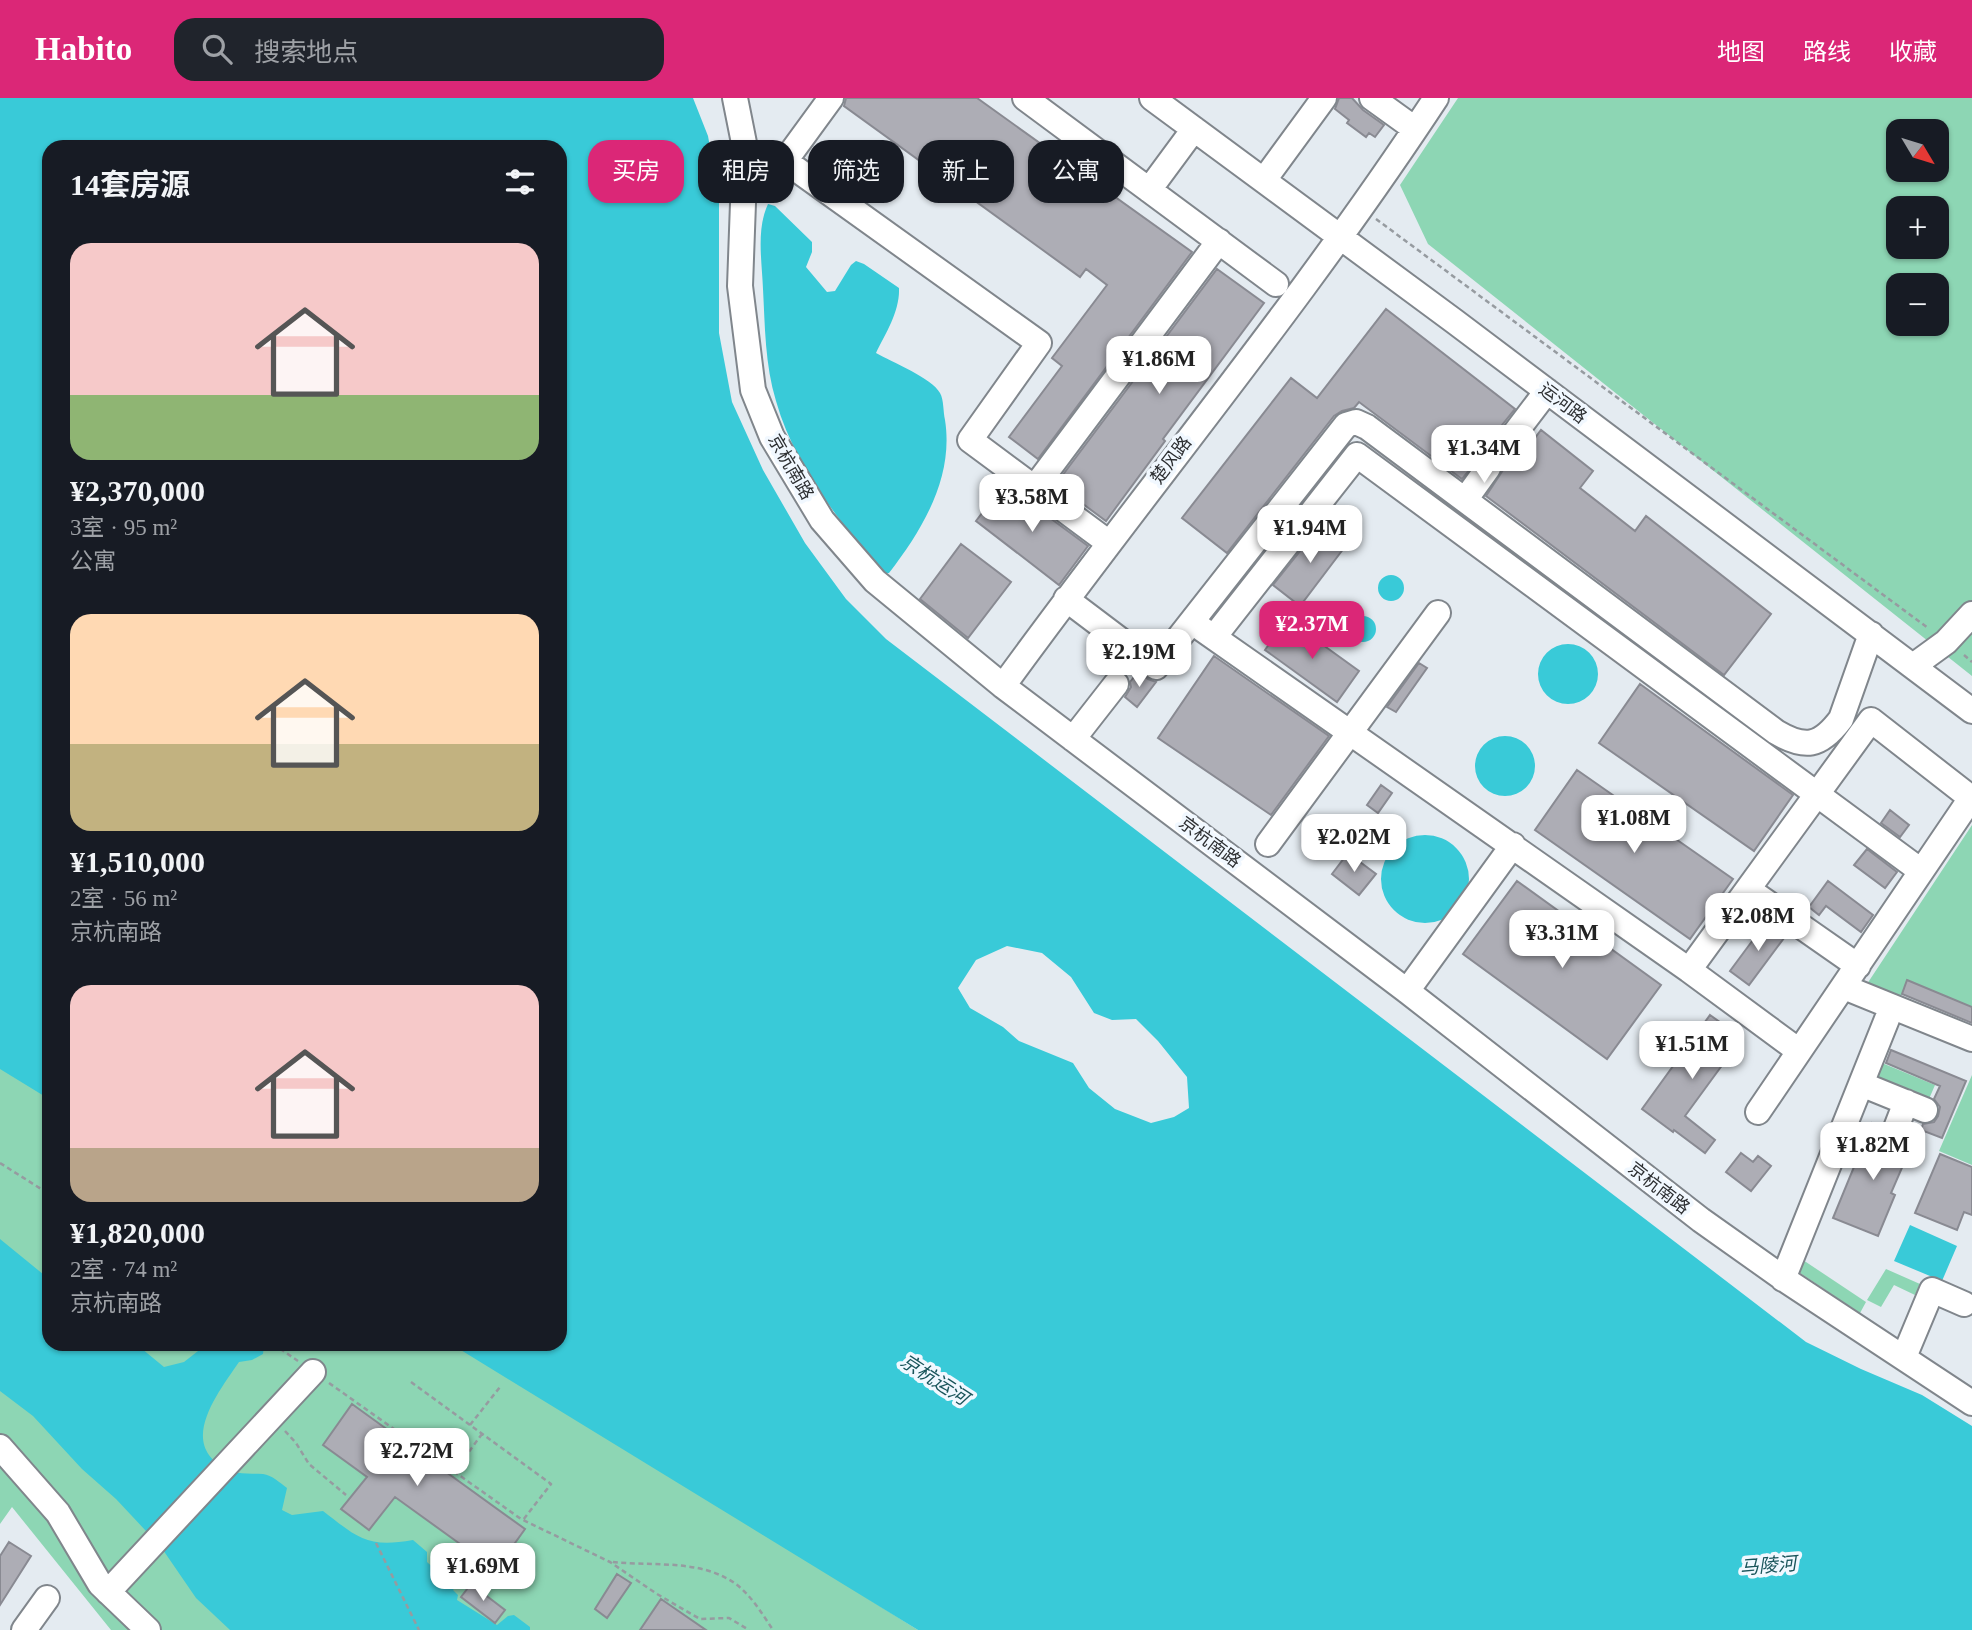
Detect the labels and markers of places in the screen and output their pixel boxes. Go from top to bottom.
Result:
pin: ¥1.86M [1102,336,1216,396]
pin: ¥1.34M [1427,426,1541,485]
pin: ¥3.58M [975,474,1089,534]
pin: ¥1.94M [1253,505,1367,565]
pin: ¥2.37M [1255,602,1369,661]
pin: ¥2.19M [1082,630,1196,689]
pin: ¥1.08M [1577,796,1691,855]
pin: ¥2.02M [1297,814,1411,874]
pin: ¥2.08M [1701,894,1815,953]
pin: ¥3.31M [1505,910,1619,970]
pin: ¥1.51M [1635,1021,1749,1081]
pin: ¥1.82M [1816,1122,1930,1182]
pin: ¥2.72M [360,1428,474,1488]
pin: ¥1.69M [426,1544,540,1603]

